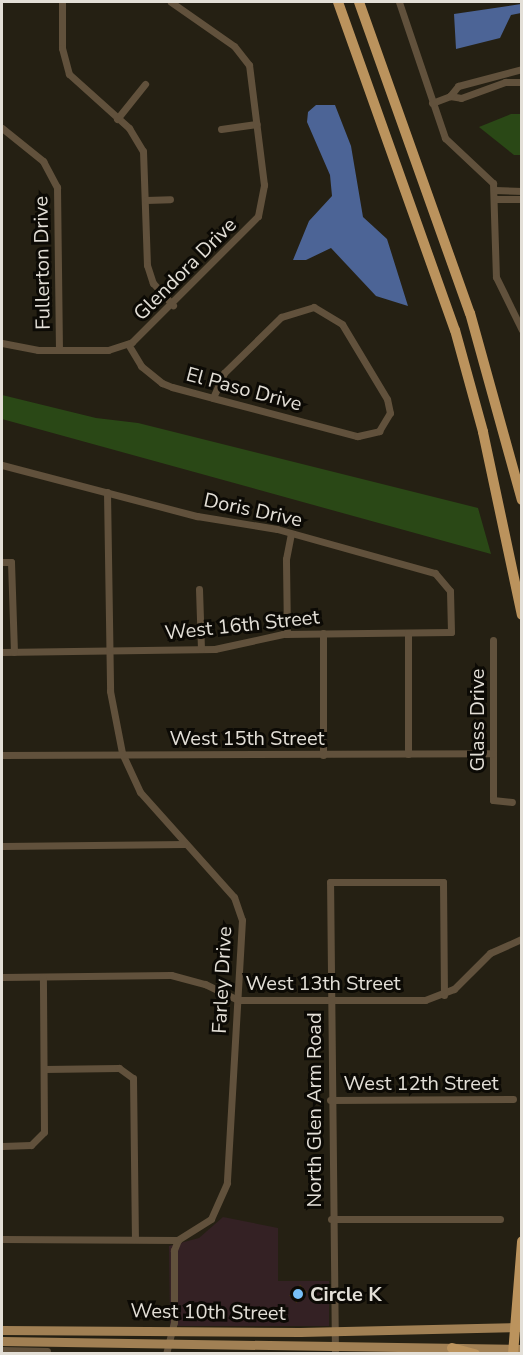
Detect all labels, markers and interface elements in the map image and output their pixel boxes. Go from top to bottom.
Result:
street label: Fullerton Drive [29,196,55,330]
street label: Glendora Drive [129,213,241,325]
street label: El Paso Drive [184,362,304,416]
street label: Doris Drive [202,488,304,532]
street label: West 16th Street [164,605,320,645]
street label: Glass Drive [465,669,489,771]
street label: West 15th Street [169,726,325,750]
street label: Farley Drive [207,926,237,1034]
street label: West 13th Street [245,971,401,995]
street label: North Glen Arm Road [302,1012,326,1208]
street label: West 12th Street [343,1071,499,1095]
place label: Circle K [310,1282,382,1306]
marker: Circle K [291,1287,305,1301]
street label: West 10th Street [130,1299,286,1325]

